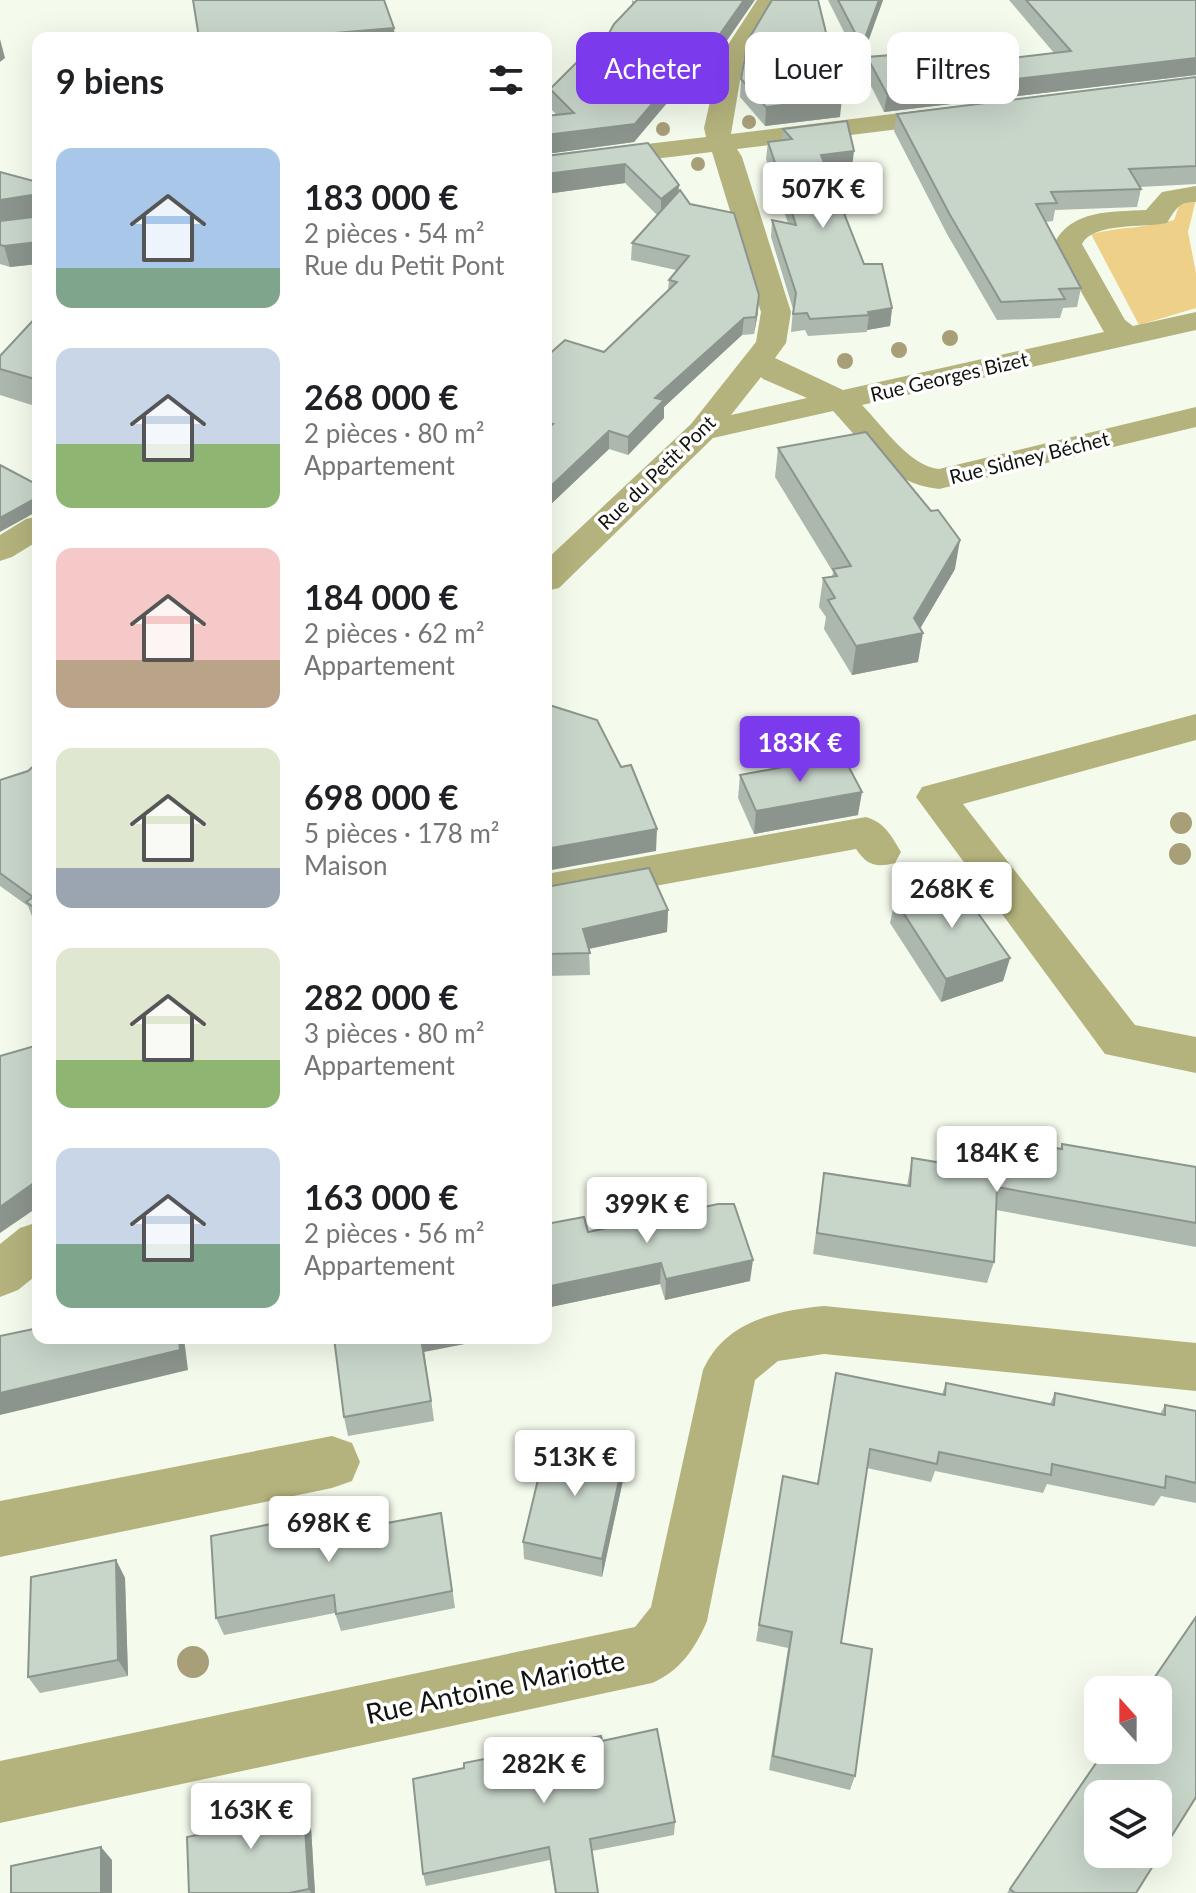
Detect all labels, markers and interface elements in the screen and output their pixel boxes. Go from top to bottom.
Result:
chip: Acheter [576,32,729,104]
chip: Louer [745,32,871,104]
chip: Filtres [887,32,1019,104]
icon: filters [484,58,528,102]
text: 9 biens [56,60,164,101]
pin: 507K € [758,162,888,230]
text: 507K € [781,172,865,204]
text: 183 000 € [304,176,459,217]
icon: home [120,180,216,276]
text: 2 pièces · 54 m² [304,217,484,249]
text: Rue du Petit Pont [304,249,504,281]
street label: Rue Georges Bizet [868,346,1030,406]
text: 268 000 € [304,376,459,417]
icon: home [120,380,216,476]
street label: Rue du Petit Pont [592,410,720,534]
text: 2 pièces · 80 m² [304,417,484,449]
street label: Rue Sidney Béchet [947,426,1111,488]
text: Appartement [304,449,455,481]
text: 184 000 € [304,576,459,617]
icon: home [120,580,216,676]
text: 2 pièces · 62 m² [304,617,484,649]
text: Appartement [304,649,455,681]
pin: 183K € [735,716,865,784]
text: 183K € [758,726,842,758]
text: 698 000 € [304,776,459,817]
icon: home [120,780,216,876]
text: 5 pièces · 178 m² [304,817,499,849]
text: Maison [304,849,387,881]
pin: 268K € [887,862,1017,930]
text: 268K € [910,872,994,904]
text: 282 000 € [304,976,459,1017]
icon: home [120,980,216,1076]
text: 3 pièces · 80 m² [304,1017,484,1049]
text: Appartement [304,1049,455,1081]
pin: 184K € [932,1126,1062,1194]
text: 184K € [955,1136,1039,1168]
text: 163 000 € [304,1176,459,1217]
pin: 399K € [582,1177,712,1245]
icon: home [120,1180,216,1276]
text: 399K € [605,1187,689,1219]
text: 2 pièces · 56 m² [304,1217,484,1249]
text: Appartement [304,1249,455,1281]
pin: 513K € [510,1430,640,1498]
text: 513K € [533,1440,617,1472]
pin: 698K € [264,1496,394,1564]
text: 698K € [287,1506,371,1538]
street label: Rue Antoine Mariotte [362,1642,628,1730]
north arrow [1084,1676,1172,1764]
map controls [1084,1676,1172,1868]
pin: 282K € [479,1737,609,1805]
text: 282K € [502,1747,586,1779]
button: layers [1084,1780,1172,1868]
pin: 163K € [186,1783,316,1851]
text: 163K € [209,1793,293,1825]

